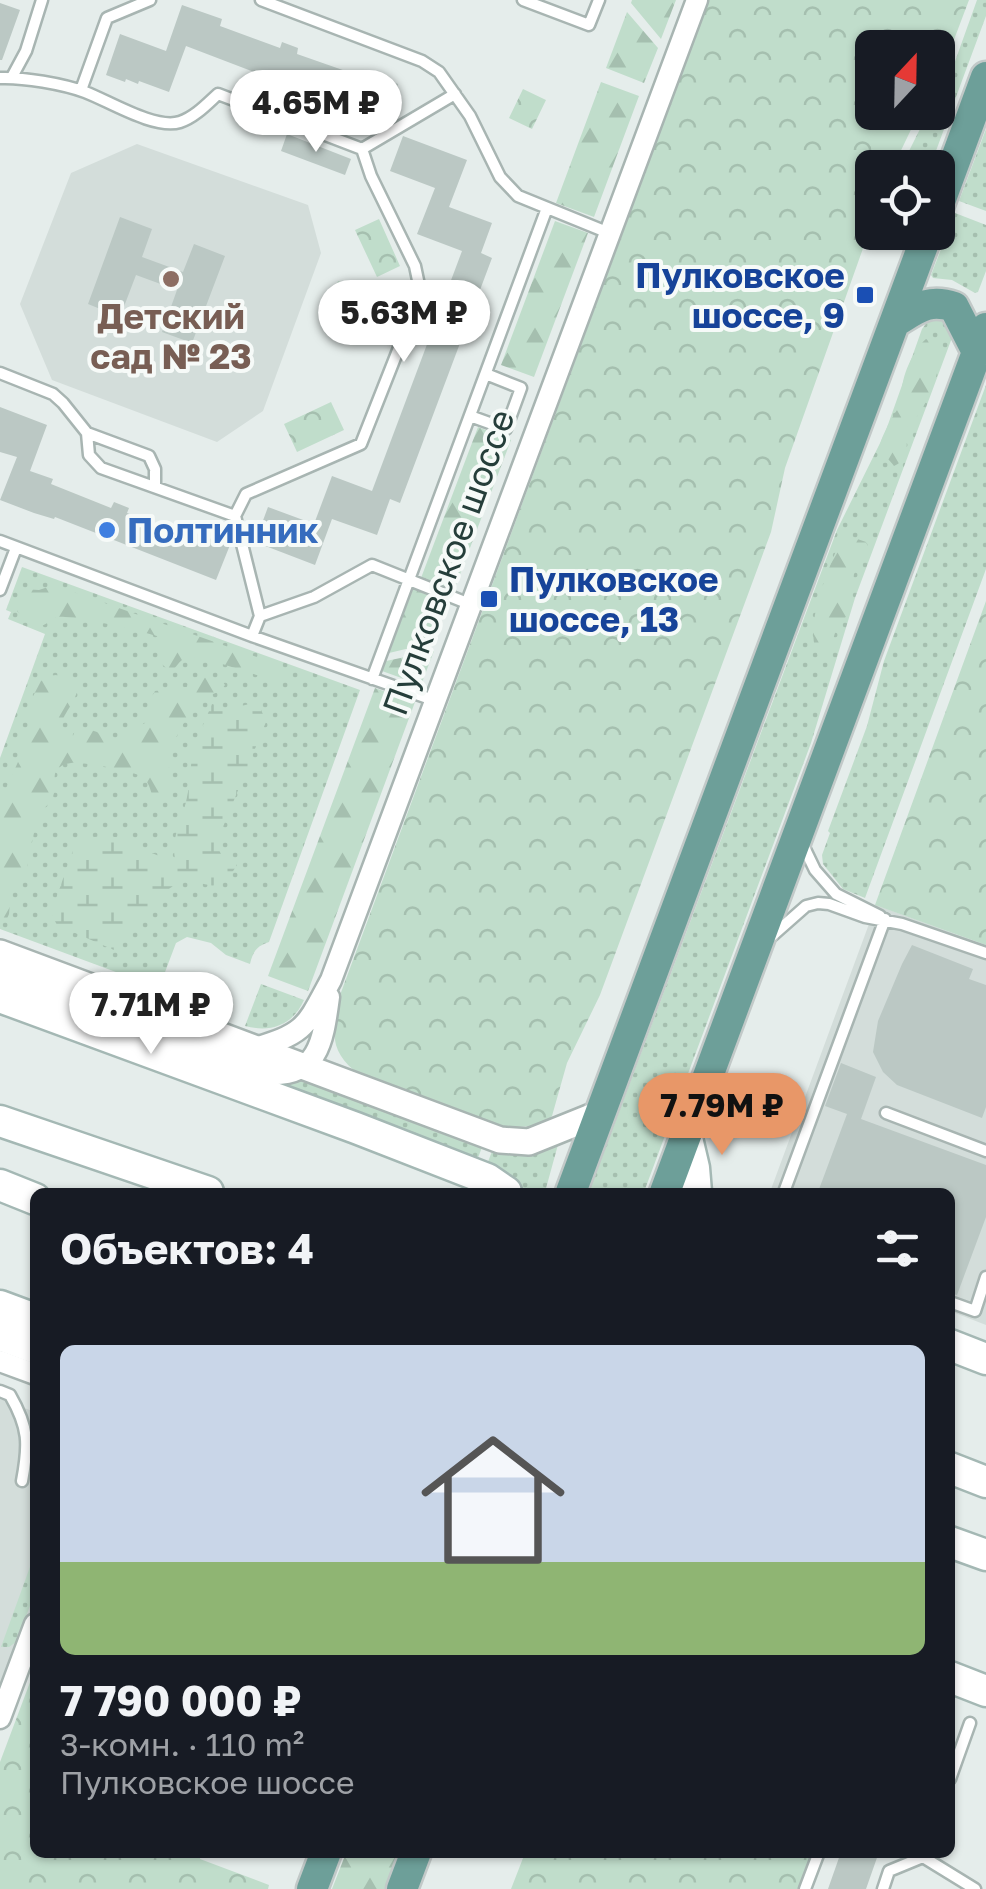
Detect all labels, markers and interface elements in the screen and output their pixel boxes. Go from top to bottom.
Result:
north arrow [855,30,955,130]
map controls [855,30,955,250]
pin: 4.65M ₽ [224,70,408,155]
text: 4.65M ₽ [252,83,380,121]
button: locate [855,150,955,250]
place label: Пулковское шоссе, 9 [635,254,845,336]
marker: Детский сад № 23 [160,268,182,290]
pin: 5.63M ₽ [312,280,496,365]
marker: Пулковское шоссе, 9 [854,284,876,306]
text: 5.63M ₽ [340,293,468,331]
place label: Детский сад № 23 [90,295,252,377]
street label: Пулковское шоссе [373,403,523,721]
place label: Полтинник [127,509,319,551]
marker: Полтинник [96,519,118,541]
place label: Пулковское шоссе, 13 [509,558,719,640]
marker: Пулковское шоссе, 13 [478,588,500,610]
pin: 7.71M ₽ [59,972,243,1057]
text: 7.71M ₽ [91,985,211,1023]
pin: 7.79M ₽ [630,1073,814,1158]
text: 7.79M ₽ [660,1086,784,1124]
icon: filters [870,1221,925,1276]
text: Объектов: 4 [60,1223,314,1273]
icon: home [403,1410,583,1590]
text: 7 790 000 ₽ [60,1675,302,1725]
text: 3-комн. · 110 m² [60,1725,304,1763]
text: Пулковское шоссе [60,1763,355,1801]

